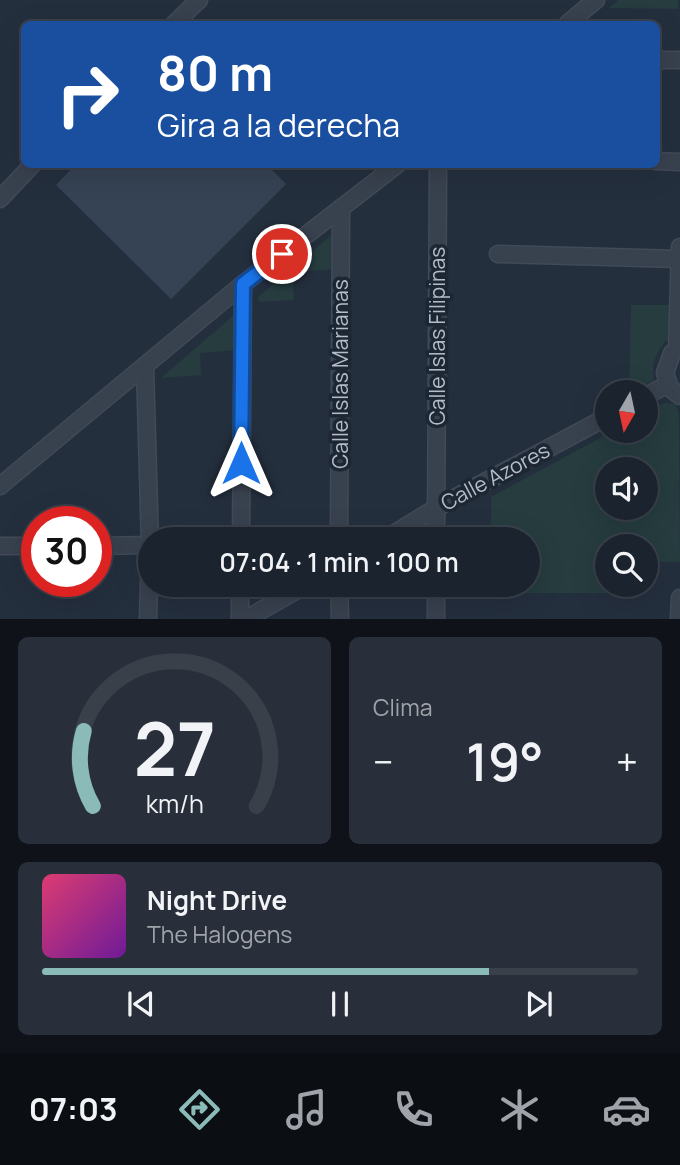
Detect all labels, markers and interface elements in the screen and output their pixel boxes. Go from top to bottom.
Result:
text: 80 m [157,39,273,106]
icon: right [42,49,133,140]
text: Gira a la derecha [157,103,400,147]
pin [252,224,312,284]
icon: arrive [263,235,301,273]
street label: Calle Islas Filipinas [423,247,451,425]
street label: Calle Islas Marianas [326,279,354,469]
north arrow [595,380,658,443]
map controls [595,380,658,597]
position arrow [204,426,278,500]
street label: Calle Azores [436,436,554,516]
button: sound [595,457,658,520]
speed limit sign: 30 [21,506,112,597]
button: search [595,534,658,597]
text: 07:04 · 1 min · 100 m [219,544,459,580]
text: Clima [373,691,432,723]
text: 27 [133,699,216,799]
text: 19° [466,726,544,797]
text: − [373,735,394,787]
text: + [616,735,638,787]
text: km/h [145,786,204,821]
text: Night Drive [147,882,287,918]
text: The Halogens [147,918,292,950]
icon: previous [122,985,160,1023]
icon: pause [321,985,359,1023]
icon: next [520,985,558,1023]
icon: directions [175,1085,224,1134]
icon: music [282,1085,331,1134]
icon: phone [389,1085,438,1134]
icon: climate [495,1085,544,1134]
icon: car [602,1085,651,1134]
text: 07:03 [29,1087,118,1131]

